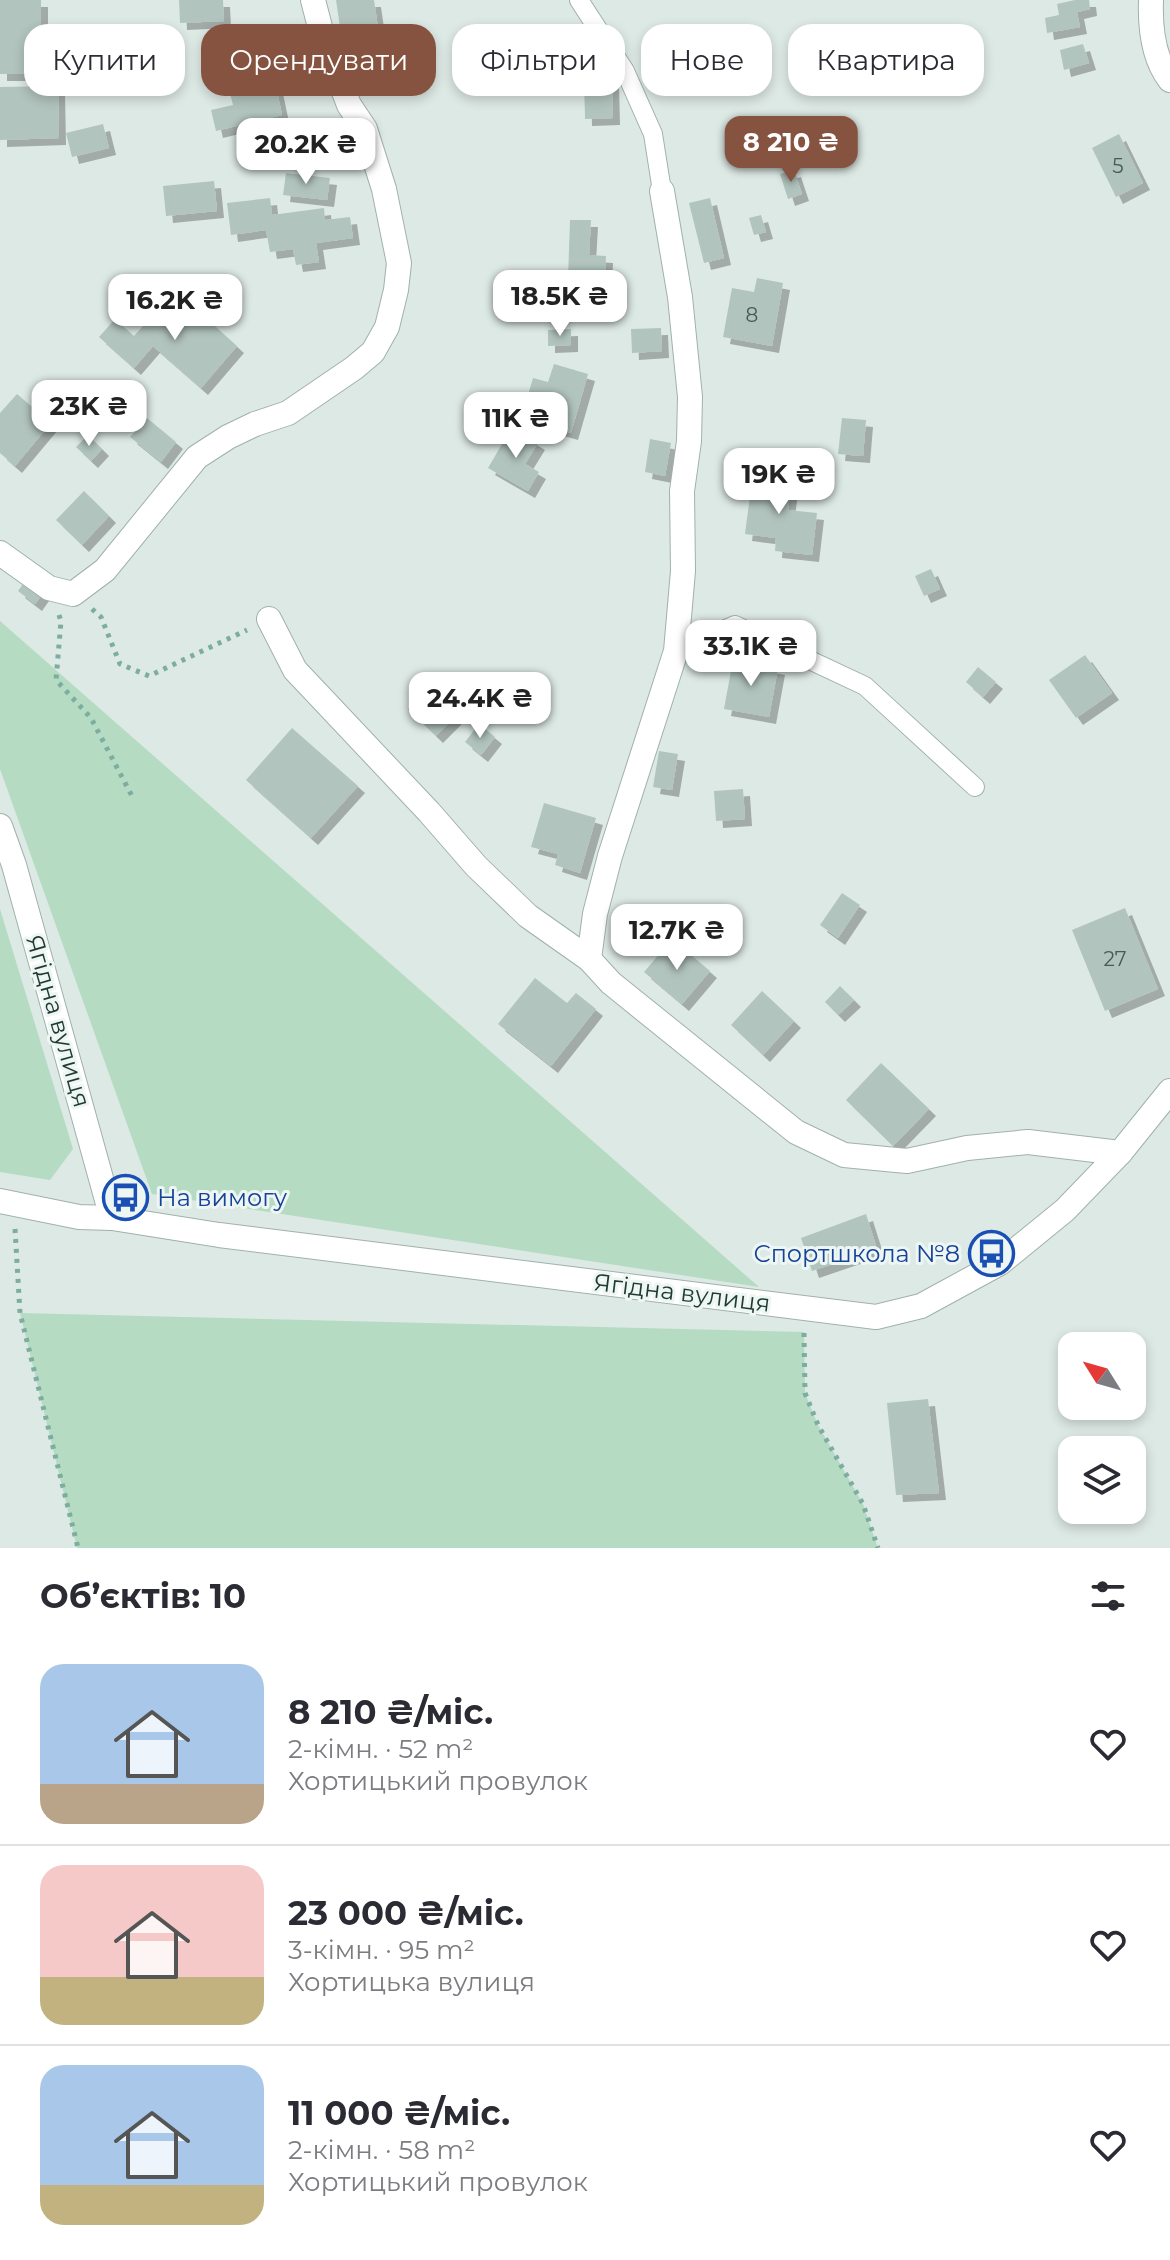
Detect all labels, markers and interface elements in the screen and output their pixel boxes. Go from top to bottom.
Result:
chip: Купити [24,24,185,96]
chip: Орендувати [201,24,436,96]
chip: Фільтри [452,24,625,96]
chip: Нове [641,24,772,96]
chip: Квартира [788,24,984,96]
pin: 8 210 ₴ [717,116,865,184]
pin: 20.2K ₴ [232,118,380,186]
text: 8 210 ₴ [743,126,839,158]
text: 20.2K ₴ [254,128,358,160]
house number: 5 [1112,154,1124,178]
pin: 18.5K ₴ [486,270,634,338]
pin: 16.2K ₴ [101,274,249,342]
text: 18.5K ₴ [511,280,609,312]
text: 16.2K ₴ [126,284,224,316]
house number: 8 [746,303,758,327]
pin: 23K ₴ [33,380,145,448]
text: 23K ₴ [50,390,128,422]
pin: 11K ₴ [460,392,572,460]
text: 11K ₴ [482,402,550,434]
pin: 19K ₴ [723,448,835,516]
text: 19K ₴ [742,458,816,490]
pin: 33.1K ₴ [677,620,825,688]
text: 33.1K ₴ [703,630,799,662]
pin: 24.4K ₴ [406,672,554,740]
text: 24.4K ₴ [427,682,533,714]
pin: 12.7K ₴ [603,904,751,972]
text: 12.7K ₴ [629,914,725,946]
street label: Ягідна вулиця [20,931,97,1110]
house number: 27 [1103,947,1127,971]
bus stop icon: На вимогу [102,1174,150,1222]
place label: На вимогу [157,1183,288,1212]
bus stop icon: Спортшкола №8 [967,1230,1015,1278]
place label: Спортшкола №8 [753,1239,960,1268]
street label: Ягідна вулиця [592,1267,772,1318]
north arrow [1058,1332,1146,1420]
map controls [1058,1332,1146,1524]
button: layers [1058,1436,1146,1524]
icon: filters [1086,1574,1130,1618]
text: Об’єктів: 10 [40,1575,246,1617]
text: 8 210 ₴/міс. [288,1691,493,1733]
icon: home [104,1696,200,1792]
icon: heart [1086,1722,1130,1766]
text: 2-кімн. · 52 m² [288,1733,473,1765]
text: Хортицький провулок [288,1765,588,1797]
text: 23 000 ₴/міс. [288,1892,524,1934]
icon: home [104,1897,200,1993]
icon: heart [1086,1923,1130,1967]
text: 3-кімн. · 95 m² [288,1934,475,1966]
text: Хортицька вулиця [288,1966,535,1998]
text: 11 000 ₴/міс. [288,2092,510,2134]
icon: home [104,2097,200,2193]
icon: heart [1086,2123,1130,2167]
text: 2-кімн. · 58 m² [288,2134,475,2166]
text: Хортицький провулок [288,2166,588,2198]

